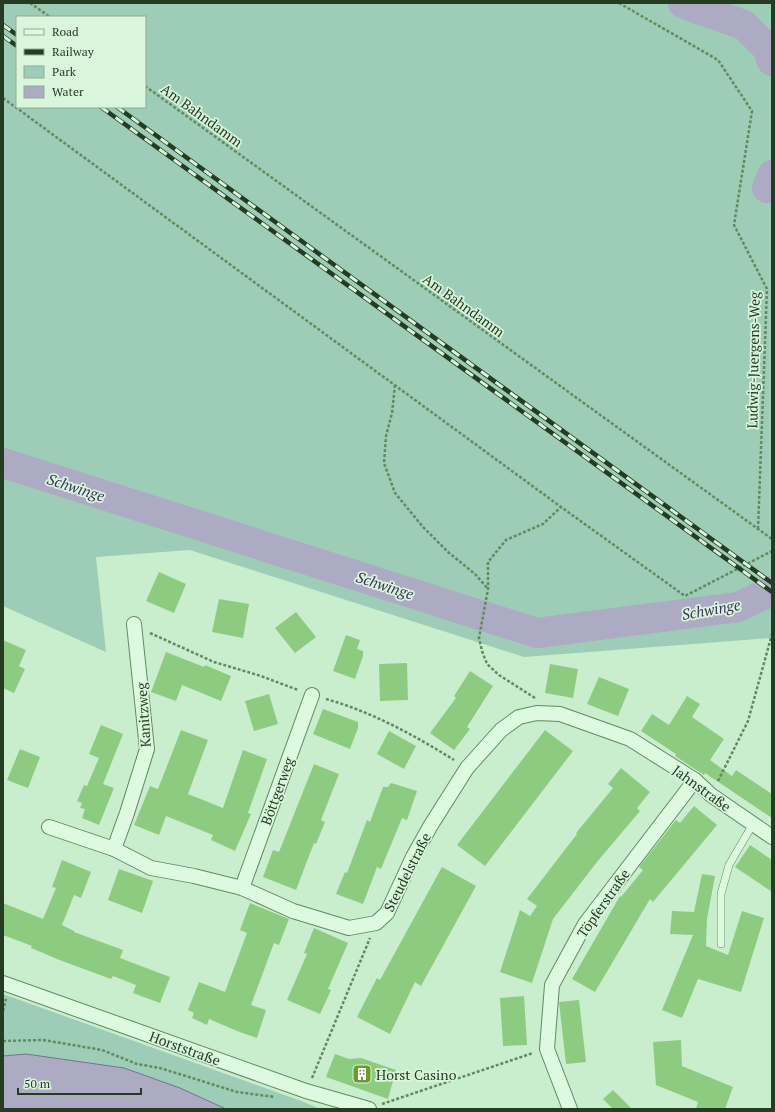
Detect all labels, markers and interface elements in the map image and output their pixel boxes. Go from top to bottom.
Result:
legend [16,16,146,108]
text: Road [52,24,79,39]
text: Railway [52,44,95,59]
text: Park [52,64,77,79]
street label: Am Bahndamm [157,79,247,151]
text: Water [52,84,84,99]
street label: Am Bahndamm [419,269,509,341]
street label: Ludwig-Juergens-Weg [742,291,764,429]
water label: Schwinge [45,468,107,506]
water label: Schwinge [354,566,416,604]
water label: Schwinge [680,594,742,624]
street label: Kanitzweg [131,681,155,748]
street label: Böttgerweg [256,754,298,828]
street label: Jahnstraße [669,760,735,816]
street label: Steudelstraße [379,829,435,915]
street label: Töpferstraße [572,865,634,941]
street label: Horststraße [147,1026,223,1070]
building icon: Horst Casino [351,1063,373,1085]
place label: Horst Casino [376,1065,457,1084]
scale bar [18,1070,141,1096]
text: 50 m [24,1076,51,1091]

